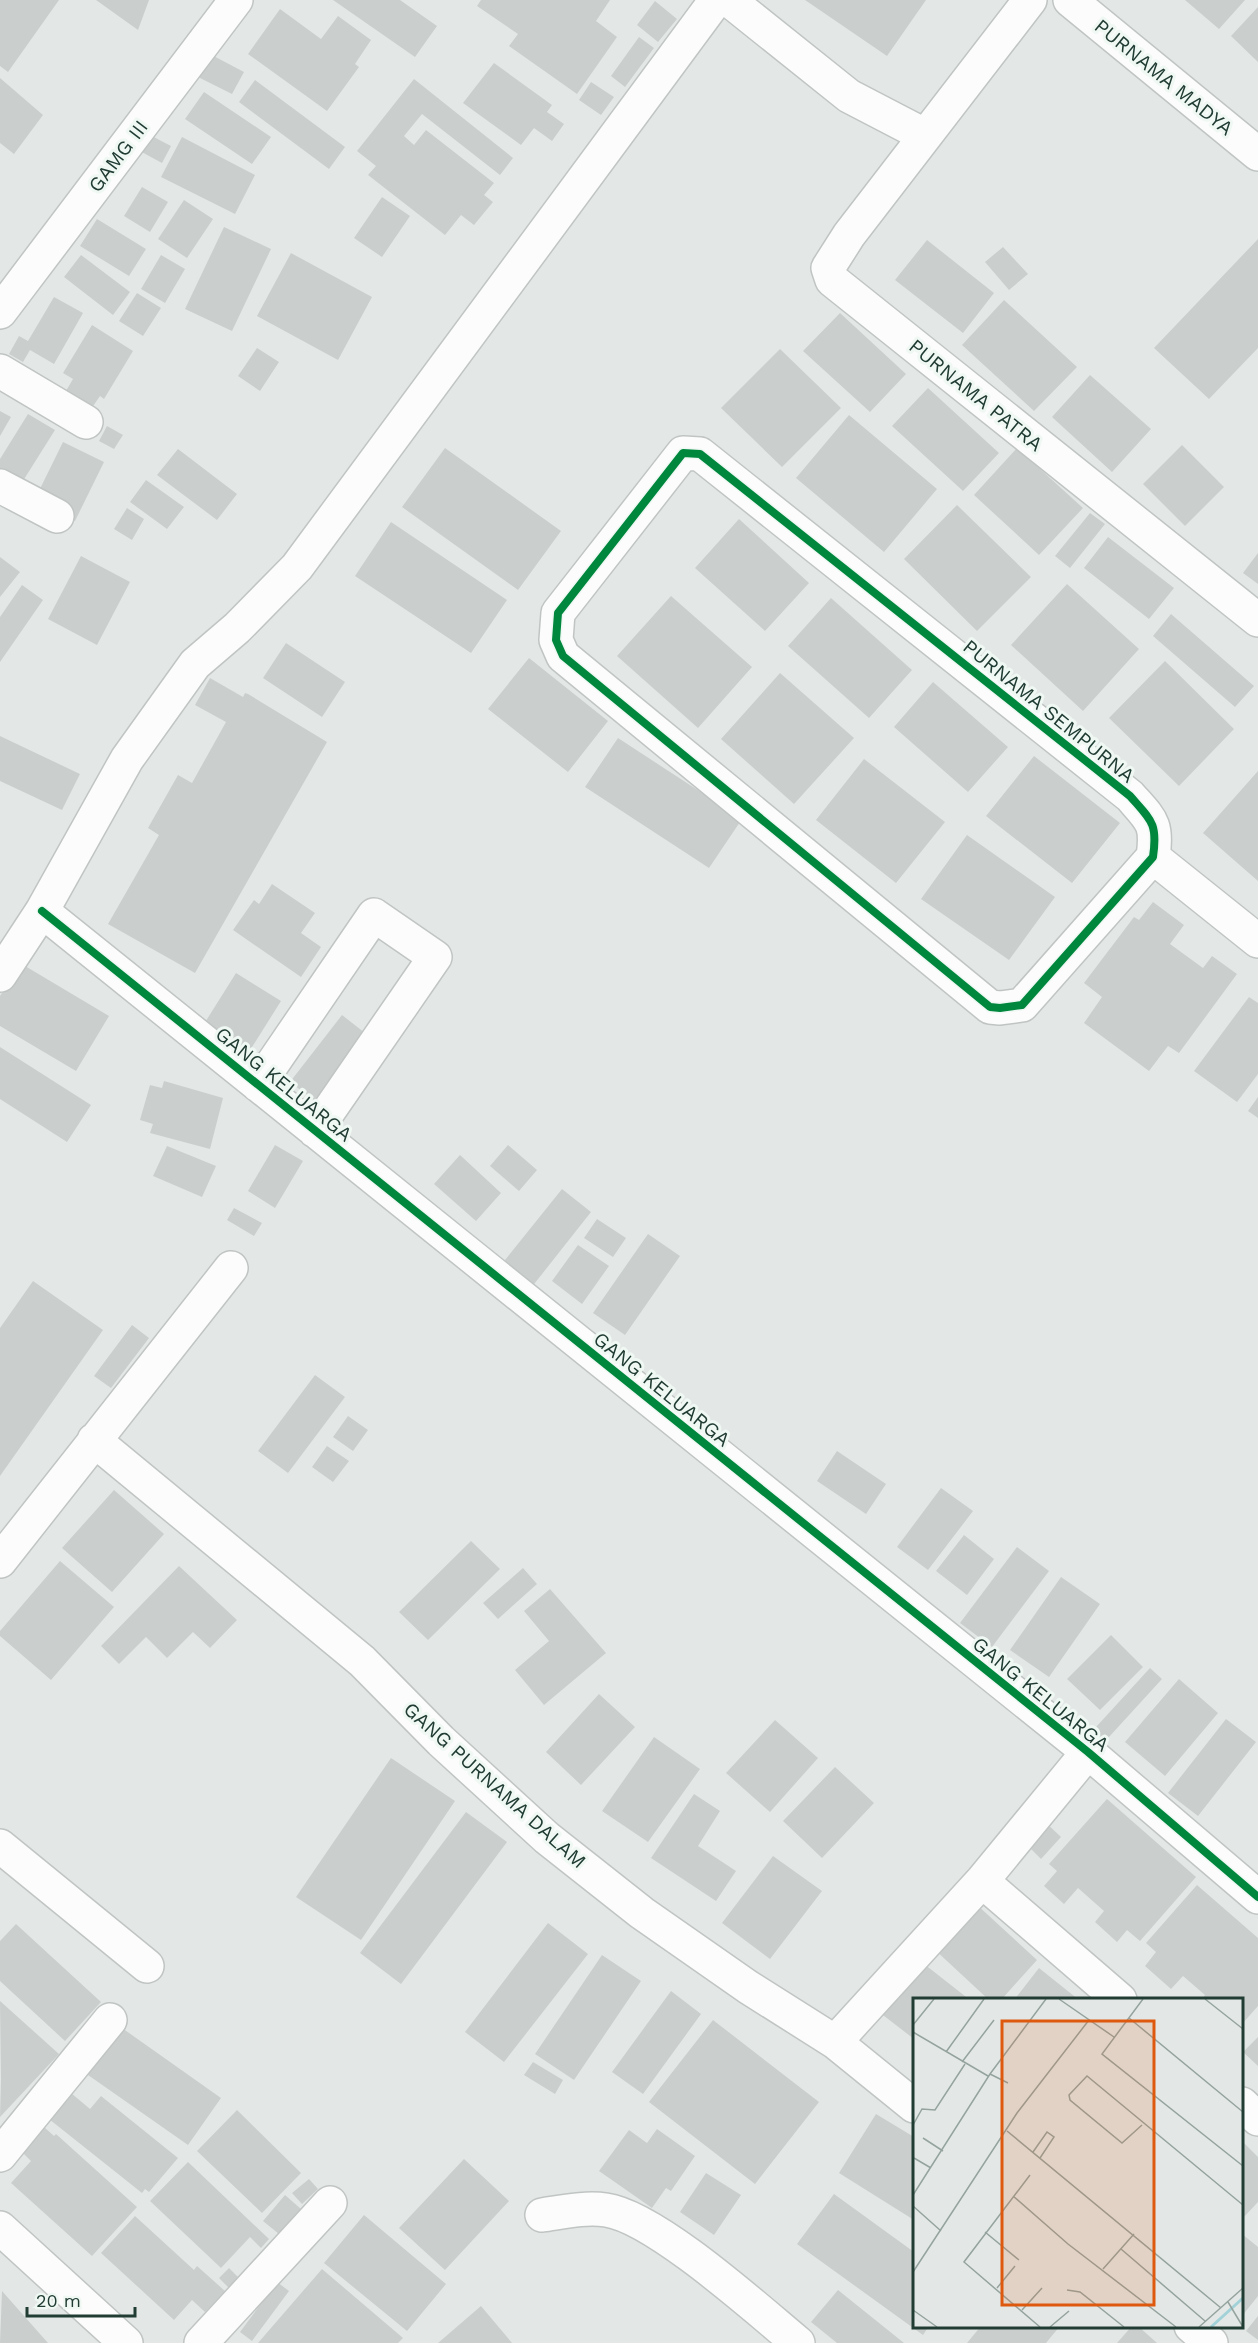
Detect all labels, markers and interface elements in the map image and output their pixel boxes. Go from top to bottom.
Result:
street label: PURNAMA MADYA [1090,14,1238,140]
street label: GAMG III [83,115,153,197]
street label: PURNAMA PATRA [904,334,1048,456]
street label: PURNAMA SEMPURNA [958,634,1140,788]
street label: GANG KELUARGA [211,1022,357,1146]
street label: GANG KELUARGA [589,1327,735,1451]
street label: GANG KELUARGA [968,1632,1114,1756]
street label: GANG PURNAMA DALAM [399,1697,591,1873]
inset map [913,1998,1243,2328]
scale bar [27,2280,135,2318]
text: 20 m [36,2290,81,2311]

